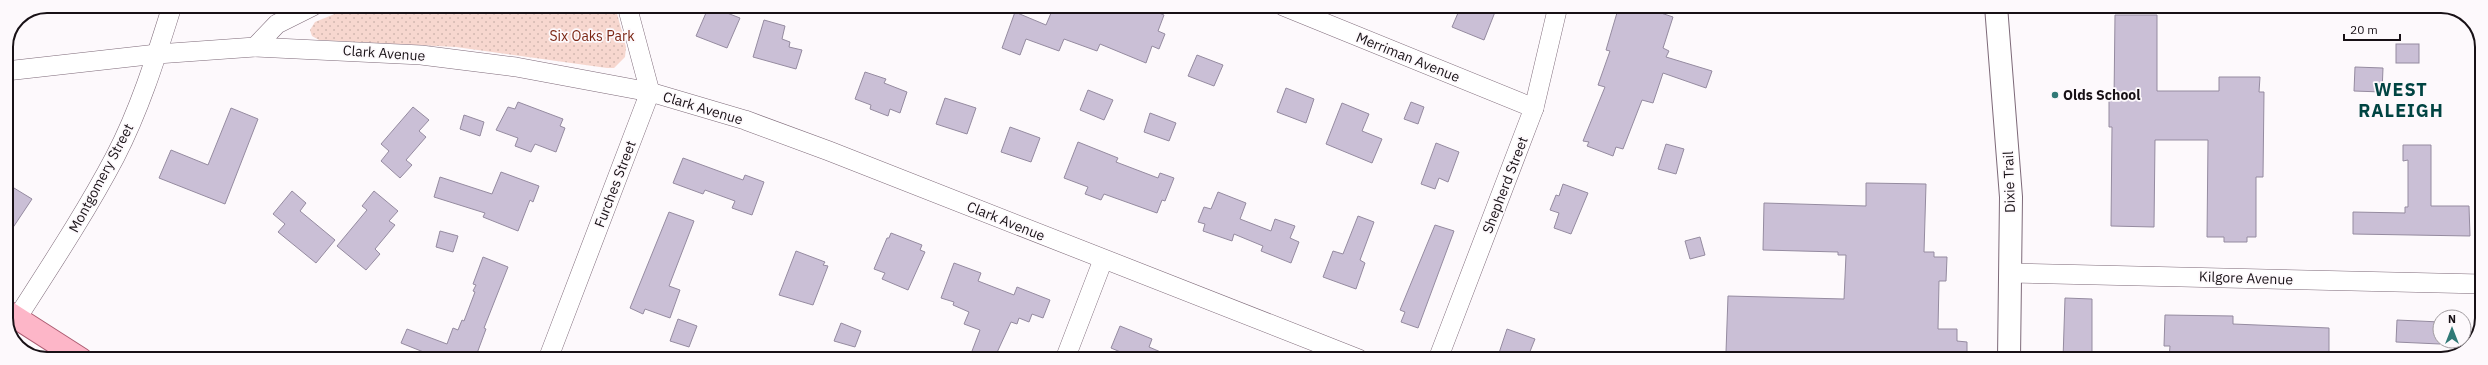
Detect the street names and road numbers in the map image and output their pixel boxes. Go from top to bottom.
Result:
street label: Merriman Avenue [1353,28,1463,86]
street label: Clark Avenue [342,41,426,65]
street label: Clark Avenue [661,87,745,129]
street label: Montgomery Street [65,120,137,236]
street label: Shepherd Street [1478,134,1532,236]
street label: Furches Street [590,138,640,230]
street label: Dixie Trail [1999,151,2019,213]
street label: Clark Avenue [964,197,1048,245]
street label: Kilgore Avenue [2199,267,2294,289]

